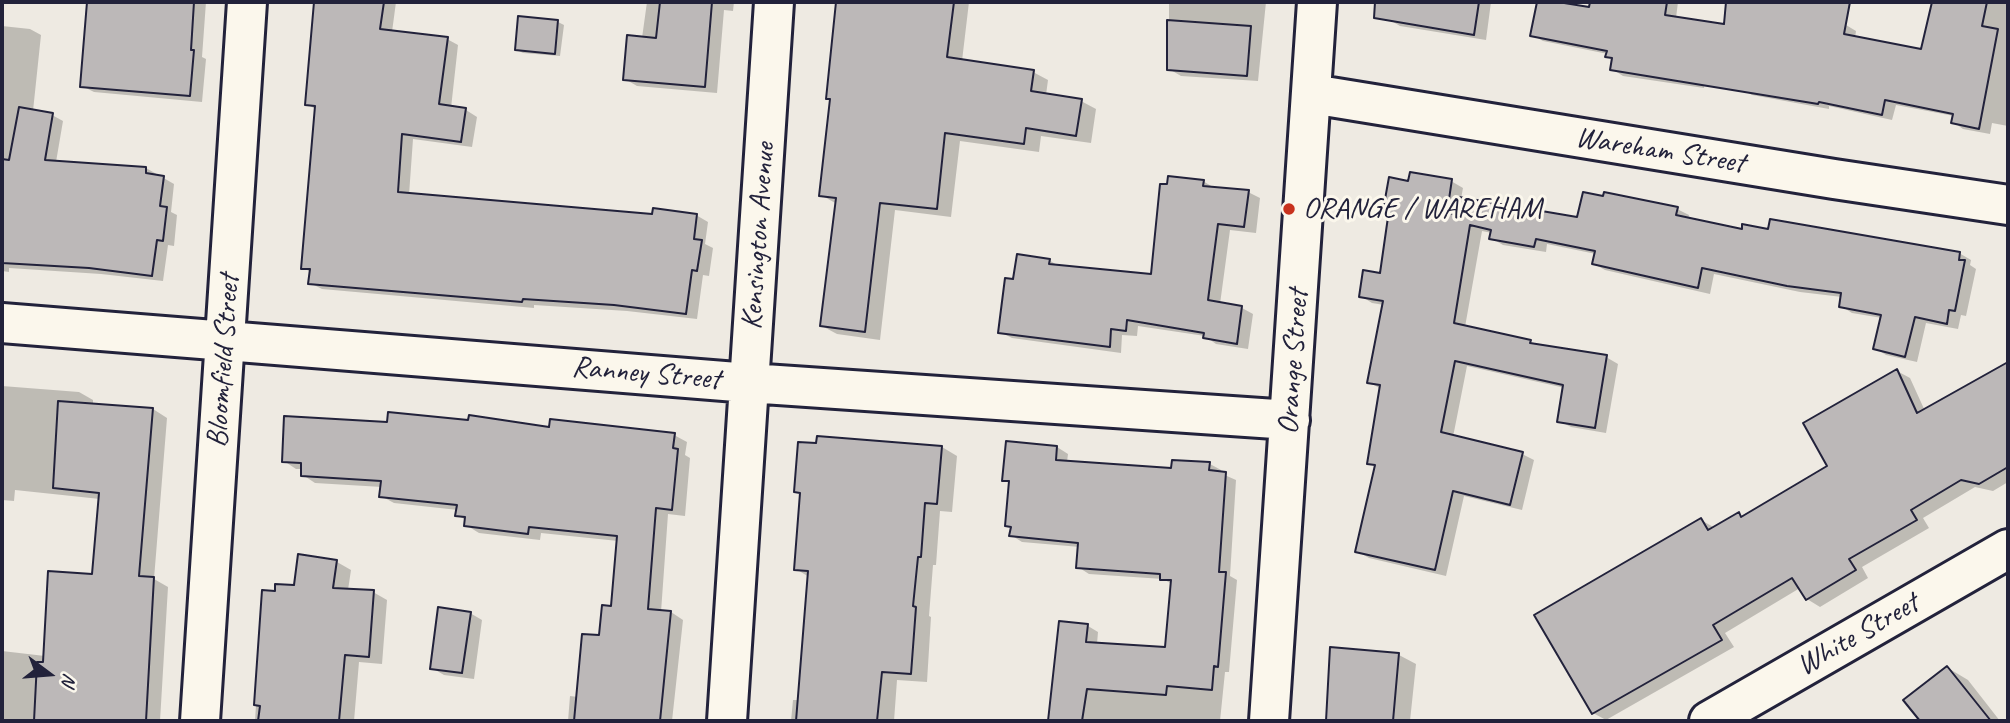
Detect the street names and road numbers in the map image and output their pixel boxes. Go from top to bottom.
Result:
street label: Wareham Street [1573,120,1747,182]
street label: Kensington Avenue [735,141,783,331]
street label: Bloomfield Street [200,273,248,449]
street label: Orange Street [1271,288,1317,436]
street label: Ranney Street [570,350,722,398]
street label: White Street [1791,586,1925,684]

